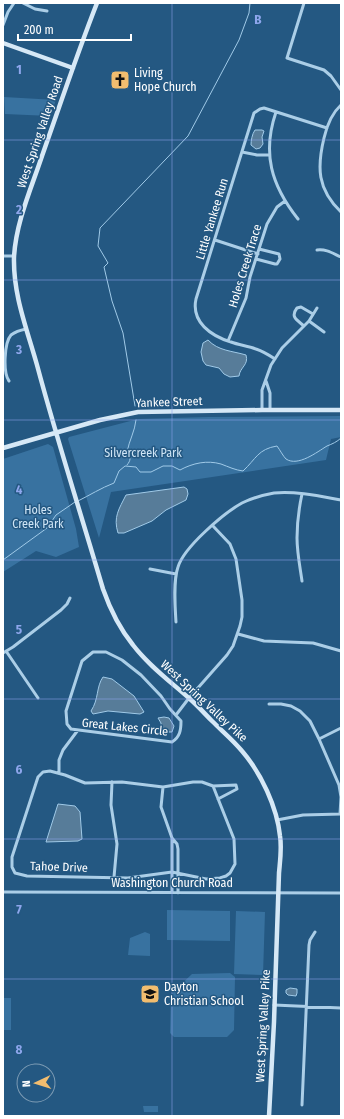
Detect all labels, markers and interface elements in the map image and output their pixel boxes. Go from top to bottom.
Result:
text: B [254,12,262,27]
scale bar [18,16,131,42]
text: 200 m [24,23,54,37]
text: 1 [16,62,22,77]
place label: Living Hope Church [134,66,197,94]
church icon: Living Hope Church [109,69,131,91]
street label: West Spring Valley Road [14,74,66,190]
street label: Little Yankee Run [193,177,231,261]
text: 2 [15,202,22,217]
street label: Holes Creek Trace [226,223,264,309]
text: 3 [15,342,22,357]
street label: Yankee Street [135,394,203,410]
park label: Silvercreek Park [104,446,182,460]
text: 4 [16,482,23,497]
park label: Holes Creek Park [12,503,64,531]
text: 5 [16,622,22,637]
street label: West Spring Valley Pike [158,657,250,745]
street label: Great Lakes Circle [81,716,169,739]
text: 6 [16,762,23,777]
street label: Tahoe Drive [30,859,88,875]
street label: Washington Church Road [111,876,233,890]
text: 7 [16,902,22,917]
street label: West Spring Valley Pike [253,969,273,1083]
place label: Dayton Christian School [164,980,244,1008]
school or university icon: Dayton Christian School [139,983,161,1005]
text: 8 [16,1042,23,1057]
north arrow [16,1063,56,1103]
text: N [20,1080,33,1087]

